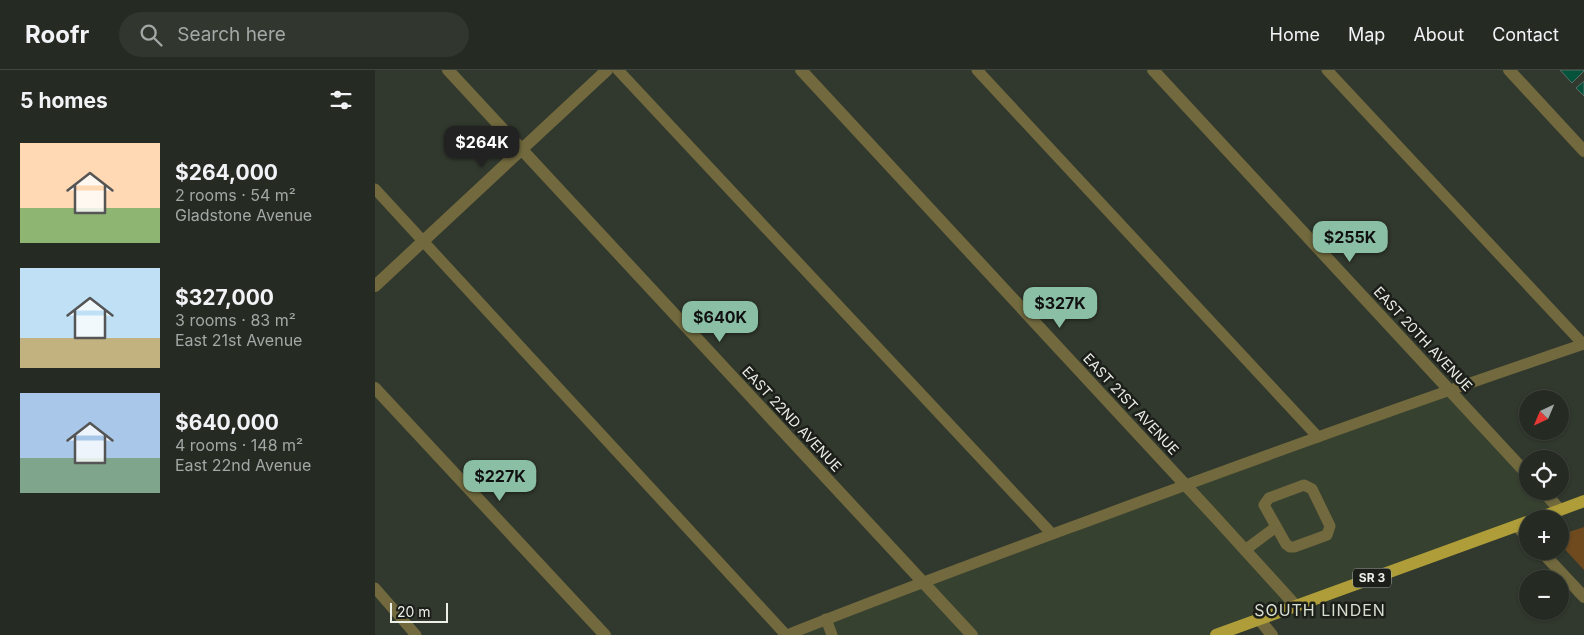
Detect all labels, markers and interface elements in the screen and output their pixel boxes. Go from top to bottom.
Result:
search box [119,12,469,57]
text: Roofr [25,20,89,49]
icon: search [137,21,165,49]
text: Search here [177,23,286,46]
text: Home [1270,24,1320,45]
text: Map [1348,24,1385,45]
text: About [1413,24,1464,45]
text: Contact [1492,24,1559,45]
icon: filters [327,86,355,114]
text: 5 homes [20,88,108,113]
pin: $264K [447,126,517,168]
text: $264K [455,132,509,152]
text: $264,000 [175,160,278,185]
icon: home [60,163,120,223]
text: 2 rooms · 54 m² [175,185,296,205]
text: Gladstone Avenue [175,205,312,225]
pin: $255K [1315,220,1385,263]
text: $255K [1324,227,1376,247]
street label: EAST 20TH AVENUE [1370,283,1476,395]
text: $327,000 [175,285,274,310]
pin: $327K [1025,286,1095,329]
icon: home [60,288,120,348]
text: $327K [1034,293,1086,313]
pin: $640K [685,300,755,343]
text: $640K [693,307,747,327]
text: 3 rooms · 83 m² [175,310,296,330]
text: East 21st Avenue [175,330,302,350]
street label: EAST 21ST AVENUE [1080,349,1183,458]
street label: EAST 22ND AVENUE [739,362,846,475]
north arrow [1519,390,1569,440]
map controls [1519,390,1569,620]
text: $640,000 [175,410,279,435]
icon: home [60,413,120,473]
text: 4 rooms · 148 m² [175,435,303,455]
button: locate [1519,450,1569,500]
text: East 22nd Avenue [175,455,311,475]
pin: $227K [465,460,535,502]
text: $227K [474,466,526,486]
button: + [1519,510,1569,560]
road number: SR 3 [1353,568,1391,588]
button: − [1519,570,1569,620]
scale bar [390,600,447,623]
district label: SOUTH LINDEN [1254,600,1386,620]
text: 20 m [397,603,431,620]

